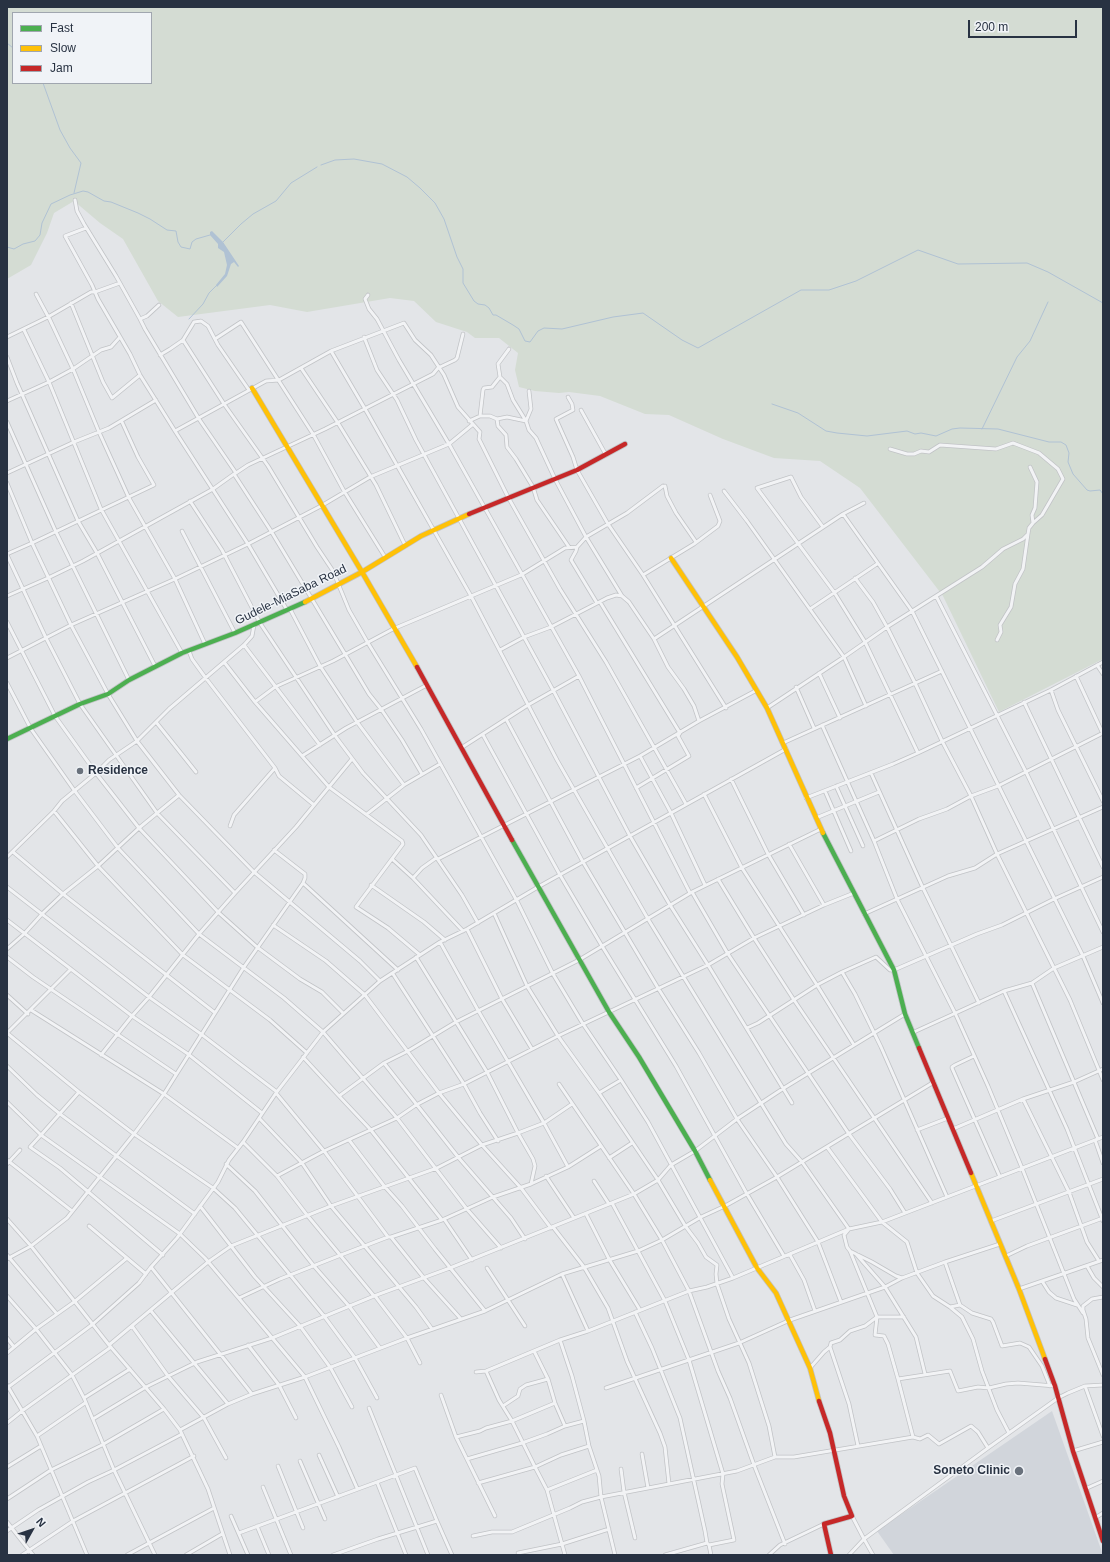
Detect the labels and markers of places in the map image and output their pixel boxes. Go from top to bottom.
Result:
place label: Residence [88,764,148,778]
marker: Residence [75,766,85,776]
place label: Soneto Clinic [933,1464,1010,1478]
marker: Soneto Clinic [1013,1465,1025,1477]

